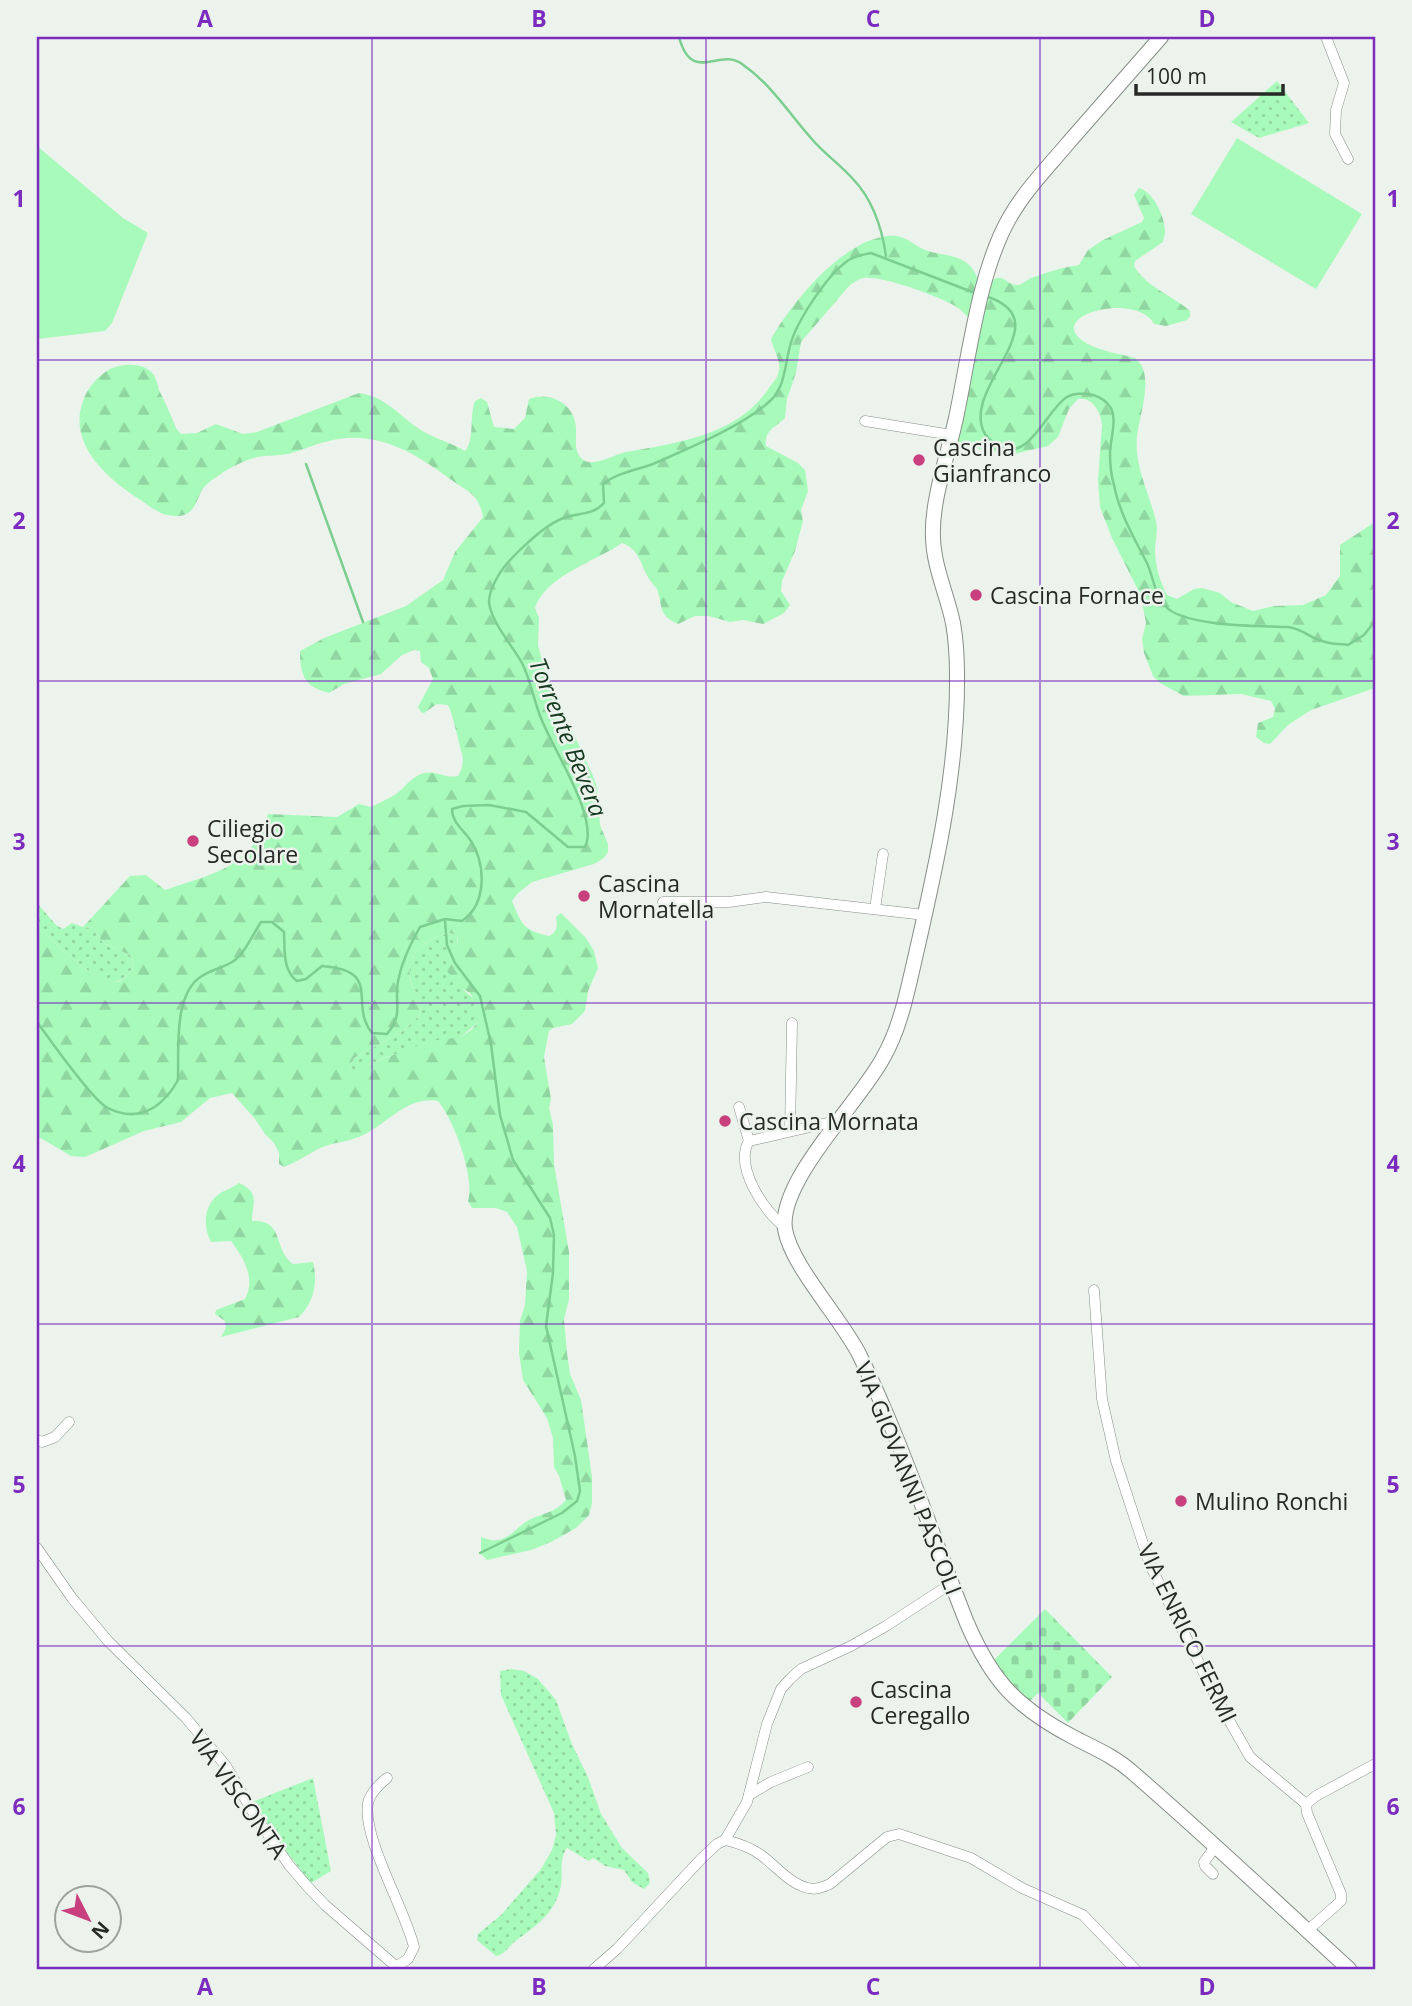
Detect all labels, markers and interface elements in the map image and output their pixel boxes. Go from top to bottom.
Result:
text: A [197,2,213,34]
text: B [531,2,547,34]
text: C [866,2,880,34]
text: D [1198,2,1216,34]
scale bar [1136,52,1282,96]
text: 100 m [1146,62,1207,90]
text: 1 [12,182,26,214]
text: 1 [1386,182,1400,214]
place label: Cascina Gianfranco [933,431,1051,489]
marker: Cascina Gianfranco [911,452,927,468]
text: 2 [12,504,26,536]
text: 2 [1386,504,1400,536]
place label: Cascina Fornace [990,579,1164,611]
marker: Cascina Fornace [968,587,984,603]
water label: Torrente Bevera [522,653,616,822]
place label: Ciliegio Secolare [207,812,298,870]
text: 3 [12,825,26,857]
text: 3 [1386,825,1400,857]
marker: Ciliegio Secolare [185,833,201,849]
place label: Cascina Mornatella [598,867,714,925]
marker: Cascina Mornatella [576,888,592,904]
place label: Cascina Mornata [739,1105,919,1137]
marker: Cascina Mornata [717,1113,733,1129]
text: 4 [12,1147,26,1179]
text: 4 [1386,1147,1400,1179]
street label: VIA GIOVANNI PASCOLI [848,1357,970,1599]
text: 5 [12,1468,26,1500]
text: 5 [1386,1468,1400,1500]
place label: Mulino Ronchi [1195,1485,1348,1517]
marker: Mulino Ronchi [1173,1493,1189,1509]
street label: VIA ENRICO FERMI [1131,1538,1245,1728]
place label: Cascina Ceregallo [870,1673,970,1731]
marker: Cascina Ceregallo [848,1694,864,1710]
street label: VIA VISCONTA [183,1723,295,1865]
text: 6 [12,1790,26,1822]
text: 6 [1386,1790,1400,1822]
north arrow [52,1884,122,1954]
text: N [86,1916,115,1945]
text: A [197,1970,213,2002]
text: B [531,1970,547,2002]
text: C [866,1970,880,2002]
text: D [1198,1970,1216,2002]

